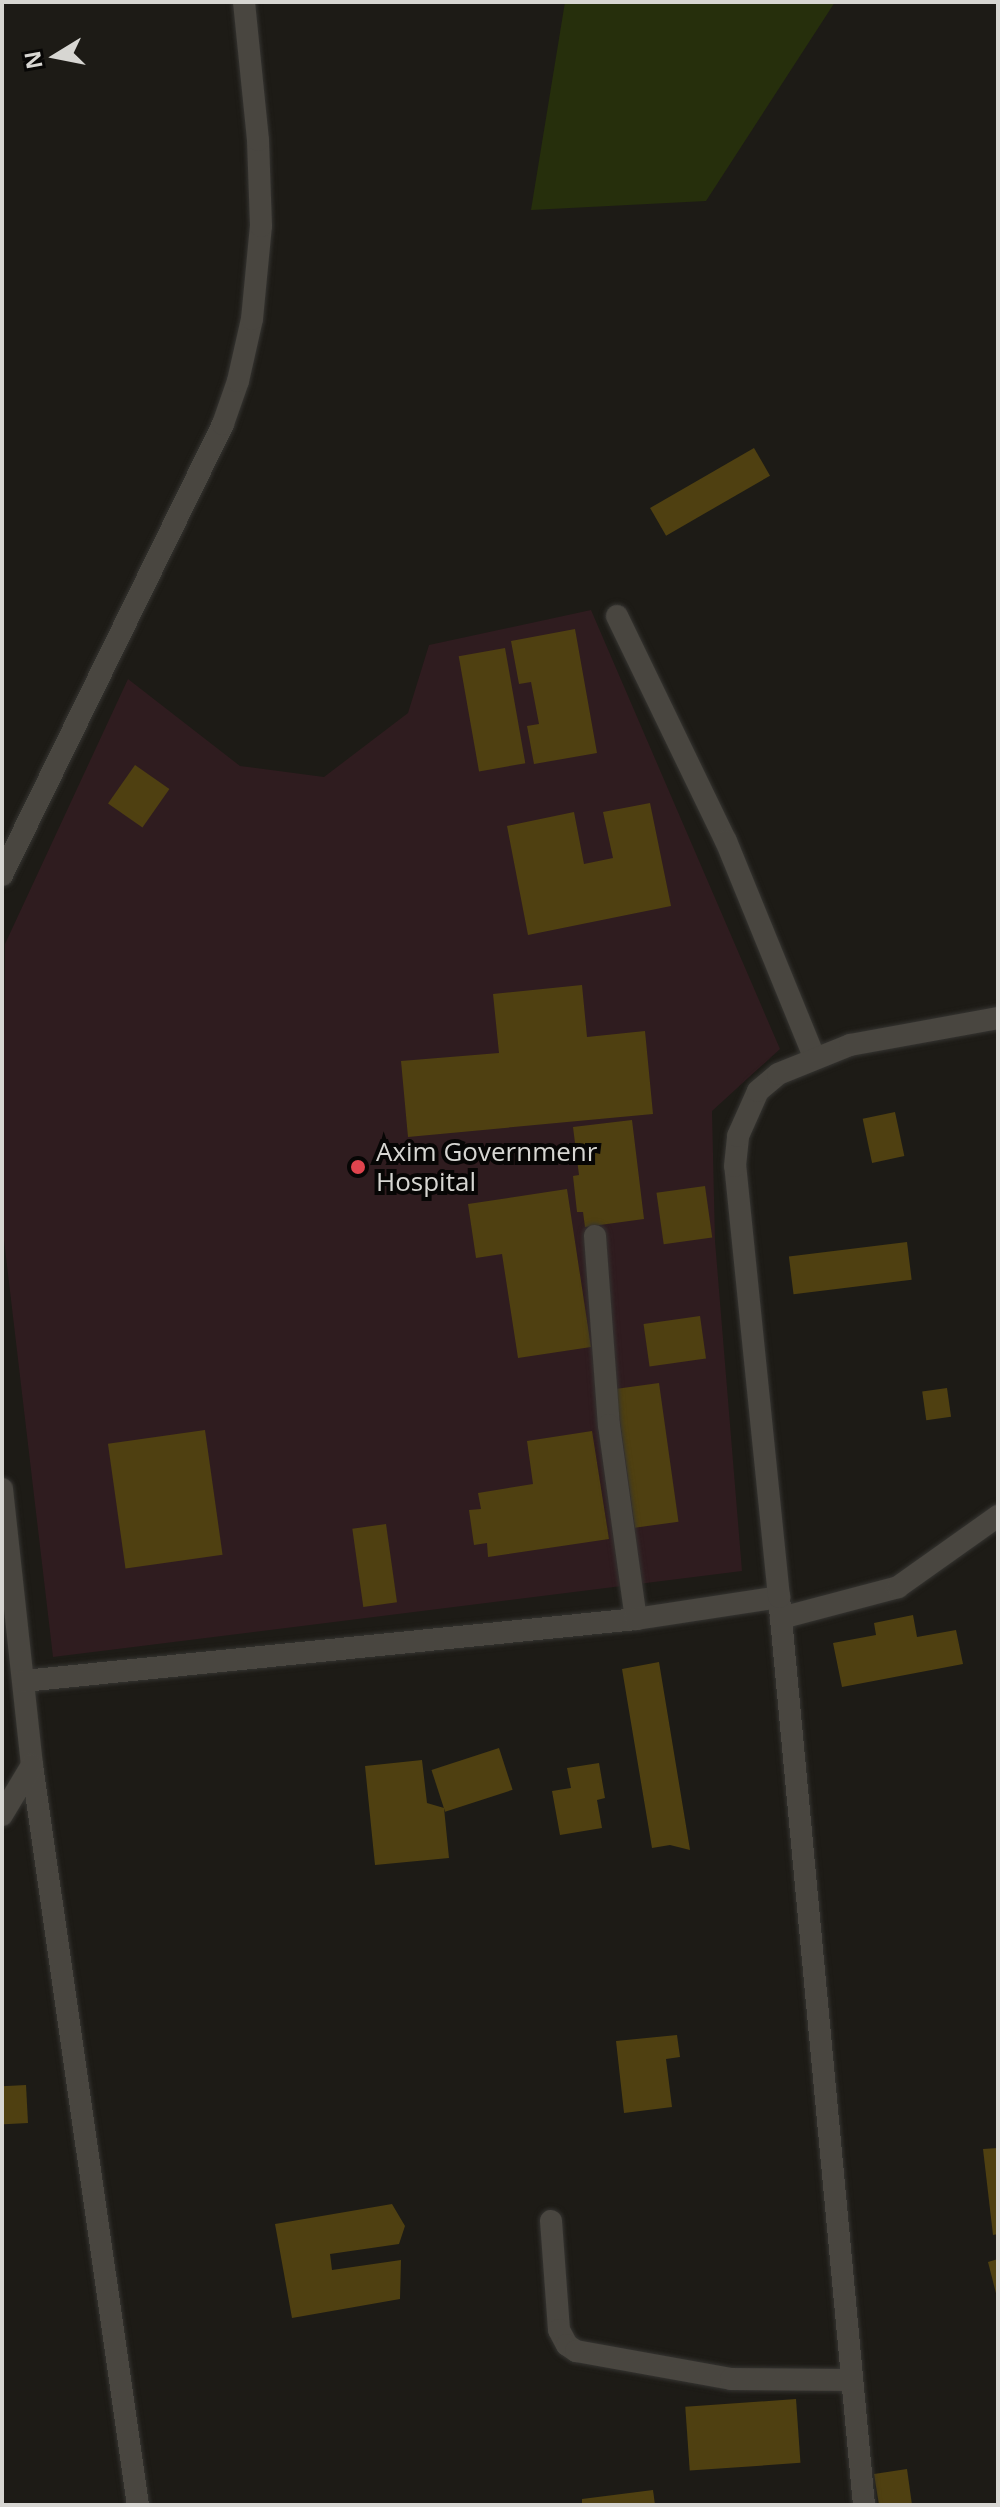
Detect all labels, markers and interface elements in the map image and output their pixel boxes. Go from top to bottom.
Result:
north arrow [16,16,96,96]
text: N [16,49,49,72]
place label: Axim Governmenr Hospital [376,1136,597,1198]
marker: Axim Governmenr Hospital [347,1156,369,1178]

